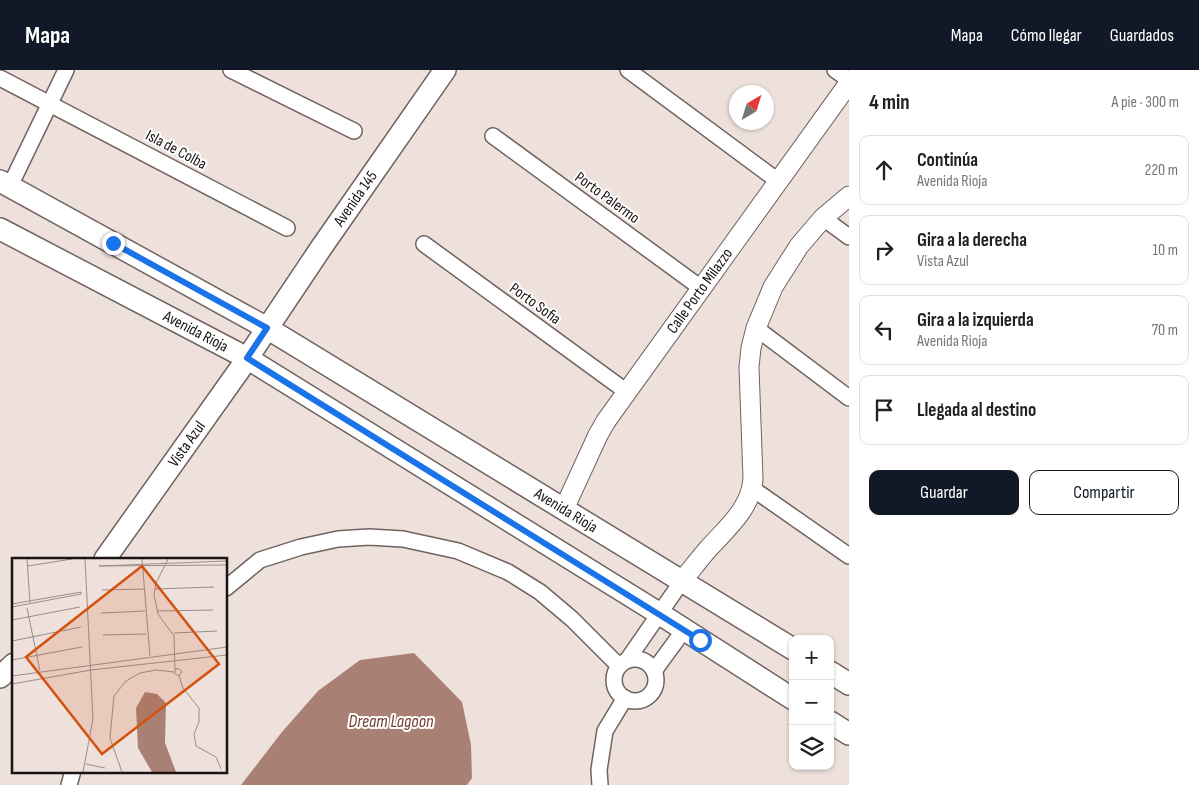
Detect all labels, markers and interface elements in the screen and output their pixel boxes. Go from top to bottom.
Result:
text: Mapa [25,21,70,50]
text: Mapa [951,25,983,46]
text: Cómo llegar [1011,25,1082,46]
text: Guardados [1110,25,1174,46]
north arrow [729,85,774,130]
text: 4 min [869,90,910,115]
text: A pie · 300 m [1112,93,1179,112]
street label: Isla de Colba [142,126,210,174]
text: Continúa [917,149,978,172]
icon: ahead [870,156,898,184]
text: 220 m [1145,161,1178,180]
street label: Avenida 145 [329,167,381,231]
street label: Porto Palermo [571,168,643,228]
text: Avenida Rioja [917,172,987,191]
text: Gira a la derecha [917,229,1027,252]
route end [102,232,125,255]
icon: right [870,236,898,264]
text: 10 m [1152,241,1178,260]
street label: Calle Porto Milazzo [663,244,737,337]
text: Vista Azul [917,252,969,271]
street label: Porto Sofia [506,279,564,329]
street label: Avenida Rioja [159,306,232,356]
text: Gira a la izquierda [917,309,1034,332]
icon: left [870,316,898,344]
text: 70 m [1152,321,1178,340]
text: Avenida Rioja [917,332,987,351]
icon: arrive [870,396,898,424]
text: Llegada al destino [917,399,1036,422]
street label: Vista Azul [164,417,209,471]
button: Guardar [869,470,1019,515]
button: Compartir [1029,470,1179,515]
street label: Avenida Rioja [530,483,601,537]
inset map [12,558,228,772]
route start [689,629,712,652]
map controls [789,635,834,770]
button: + [789,635,834,680]
button: − [789,680,834,725]
water label: Dream Lagoon [348,711,434,732]
button: layers [789,725,834,770]

